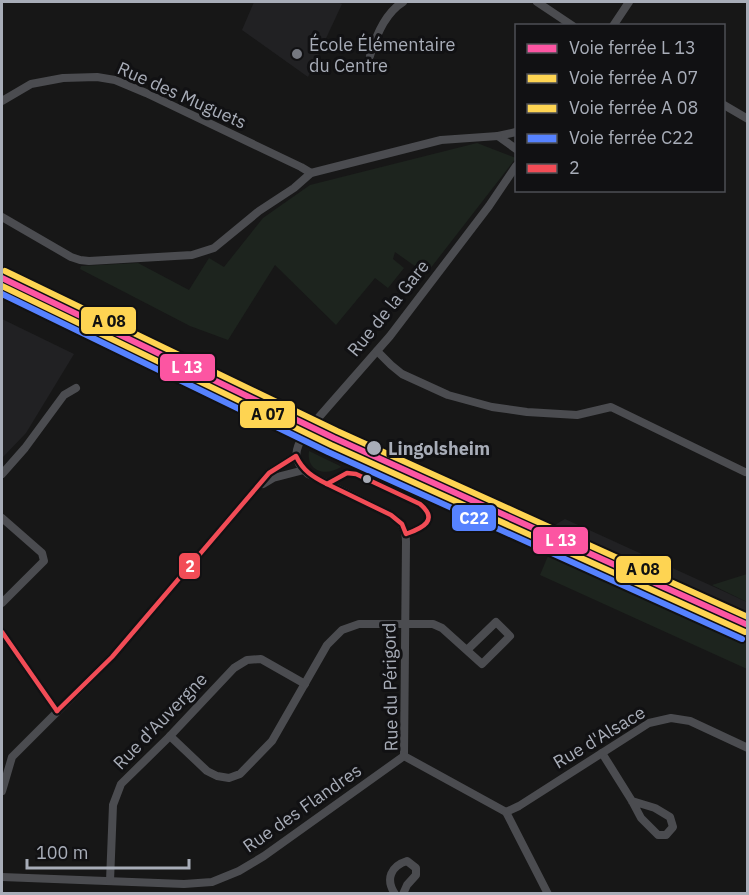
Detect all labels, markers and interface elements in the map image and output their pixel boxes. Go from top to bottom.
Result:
legend [515,24,725,192]
place label: École Élémentaire du Centre [309,33,455,77]
text: Voie ferrée L 13 [569,36,696,59]
marker: École Élémentaire du Centre [290,47,304,61]
street label: Rue des Muguets [114,56,250,134]
text: Voie ferrée A 07 [569,66,698,89]
text: Voie ferrée A 08 [569,96,698,119]
text: Voie ferrée C22 [569,126,694,149]
text: 2 [569,156,580,179]
street label: Rue de la Gare [342,255,434,361]
line badge: A 08 [80,306,137,335]
text: A 08 [92,311,126,331]
line badge: L 13 [159,353,216,382]
text: L 13 [171,357,203,377]
line badge: A 07 [239,400,296,429]
text: A 07 [251,404,285,424]
place label: Lingolsheim [388,437,490,460]
marker: Lingolsheim [365,439,383,457]
unlabelled marker [361,473,373,485]
line badge: C22 [451,504,497,532]
text: C22 [459,508,489,528]
line badge: L 13 [532,526,589,555]
text: L 13 [545,530,577,550]
line badge: 2 [178,552,201,580]
line badge: A 08 [615,555,672,584]
text: 2 [185,556,195,576]
text: A 08 [626,559,660,579]
street label: Rue du Périgord [377,622,403,752]
street label: Rue d'Auvergne [108,668,212,774]
street label: Rue d'Alsace [549,700,649,773]
street label: Rue des Flandres [238,759,366,857]
scale bar [27,832,189,870]
text: 100 m [36,841,88,864]

